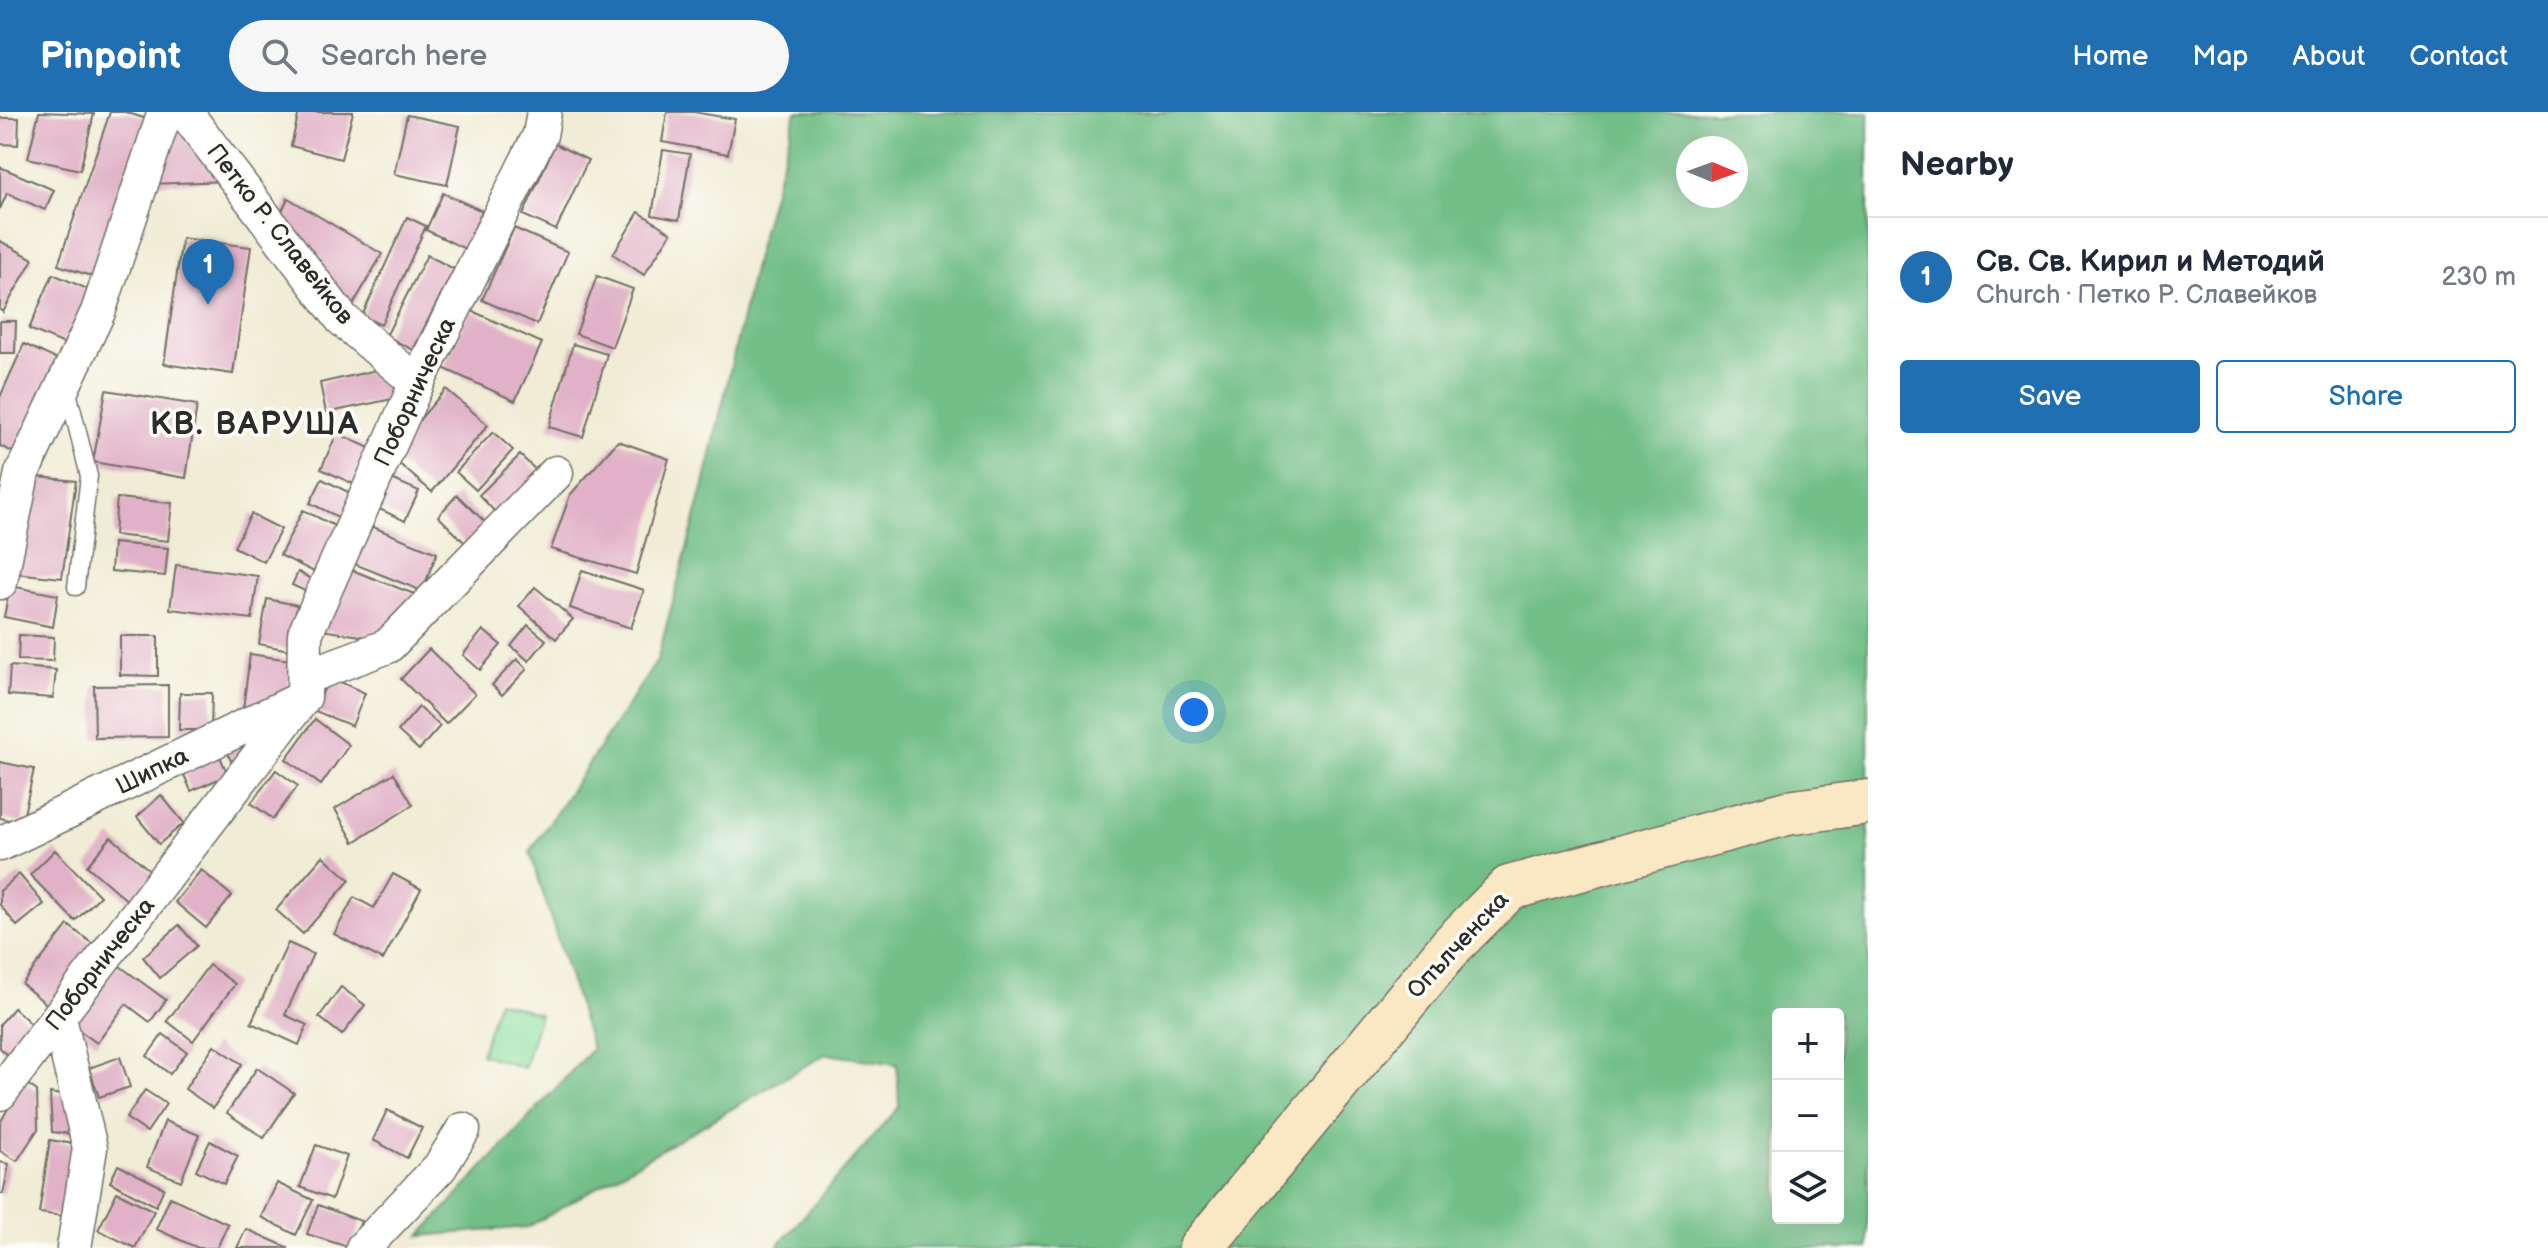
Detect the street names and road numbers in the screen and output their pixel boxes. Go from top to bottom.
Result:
street label: Петко Р. Славейков [200,138,360,330]
street label: Поборническа [368,313,462,471]
street label: Шипка [111,741,193,801]
street label: Опълченска [1401,885,1515,1005]
street label: Поборническа [39,892,161,1036]

